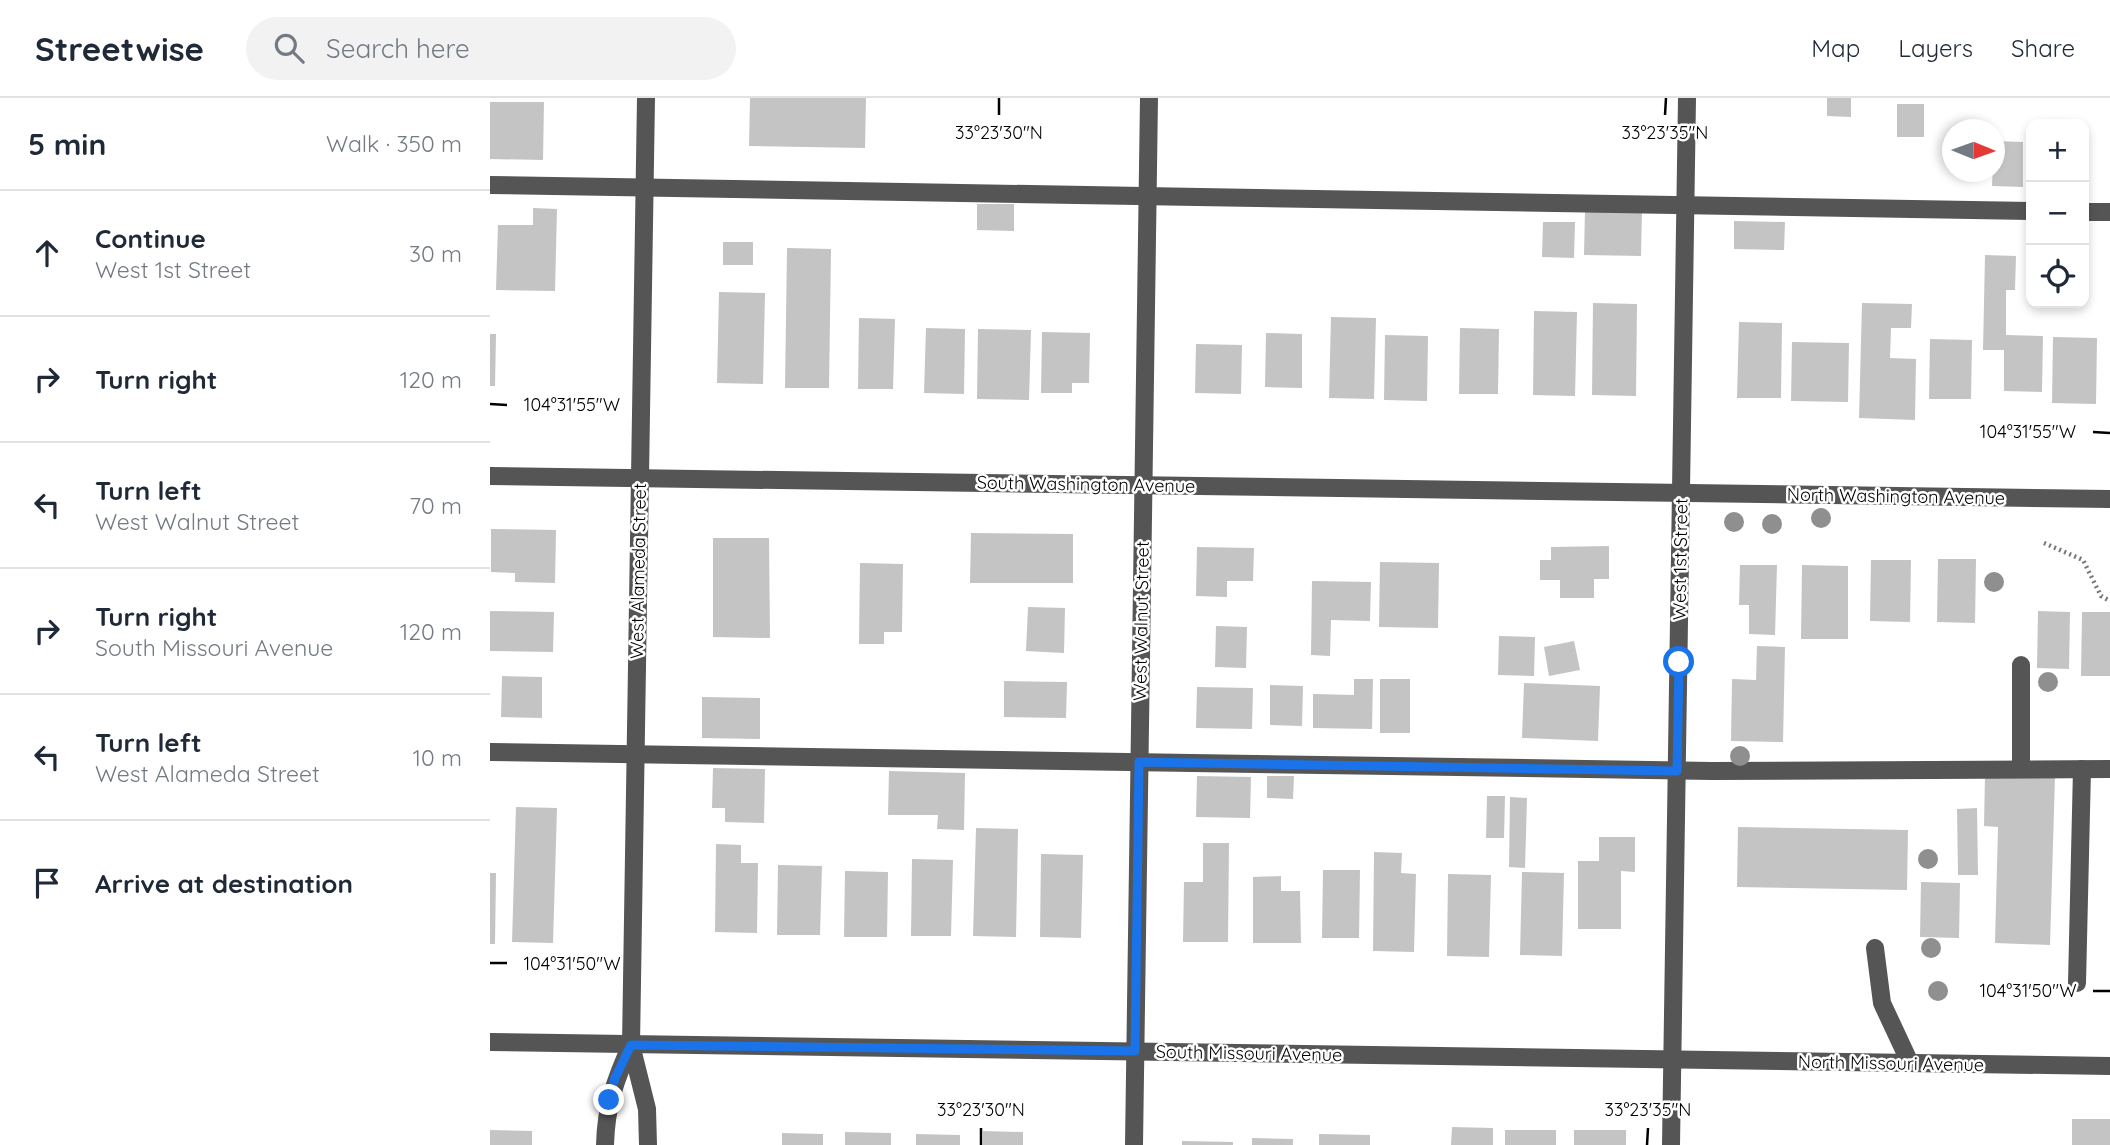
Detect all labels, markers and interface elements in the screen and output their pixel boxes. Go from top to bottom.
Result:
search box [246,17,736,80]
text: Streetwise [35,28,204,69]
icon: search [270,29,308,67]
text: Search here [326,32,470,65]
text: Map [1811,33,1860,63]
text: Layers [1898,33,1973,63]
text: Share [2011,33,2075,63]
north arrow [1942,119,2005,182]
map controls [2026,119,2089,308]
button: + [2026,119,2089,182]
text: 33°23'30"N [955,121,1043,144]
text: 33°23'35"N [1622,121,1708,144]
text: 5 min [28,125,106,163]
text: Walk · 350 m [326,129,462,158]
button: − [2026,182,2089,245]
text: Continue [95,222,206,255]
icon: ahead [28,234,66,272]
text: 30 m [409,239,462,268]
button: locate [2026,245,2089,308]
text: West 1st Street [95,255,251,284]
icon: right [28,360,66,398]
text: Turn right [95,363,217,396]
text: 120 m [400,365,462,394]
text: 104°31'55"W [524,393,620,416]
text: 104°31'55"W [1980,420,2076,443]
street label: South Washington Avenue [977,471,1195,497]
text: Turn left [95,474,202,507]
street label: West Alameda Street [625,483,651,659]
street label: North Washington Avenue [1787,483,2005,509]
icon: left [28,486,66,524]
text: 70 m [409,491,462,520]
street label: West 1st Street [1667,498,1693,620]
text: West Walnut Street [95,507,299,536]
street label: West Walnut Street [1128,541,1154,701]
text: Turn right [95,600,217,633]
icon: right [28,612,66,650]
text: 120 m [400,617,462,646]
text: South Missouri Avenue [95,633,333,662]
route start [1663,646,1694,677]
text: Turn left [95,726,202,759]
icon: left [28,738,66,776]
text: 10 m [413,743,462,772]
text: West Alameda Street [95,759,320,788]
icon: arrive [28,864,66,902]
text: Arrive at destination [95,867,353,900]
text: 104°31'50"W [523,952,621,975]
text: 104°31'50"W [1979,979,2077,1002]
street label: South Missouri Avenue [1156,1040,1342,1066]
street label: North Missouri Avenue [1798,1050,1984,1076]
route end [593,1084,624,1115]
text: 33°23'30"N [937,1098,1025,1121]
text: 33°23'35"N [1605,1098,1691,1121]

